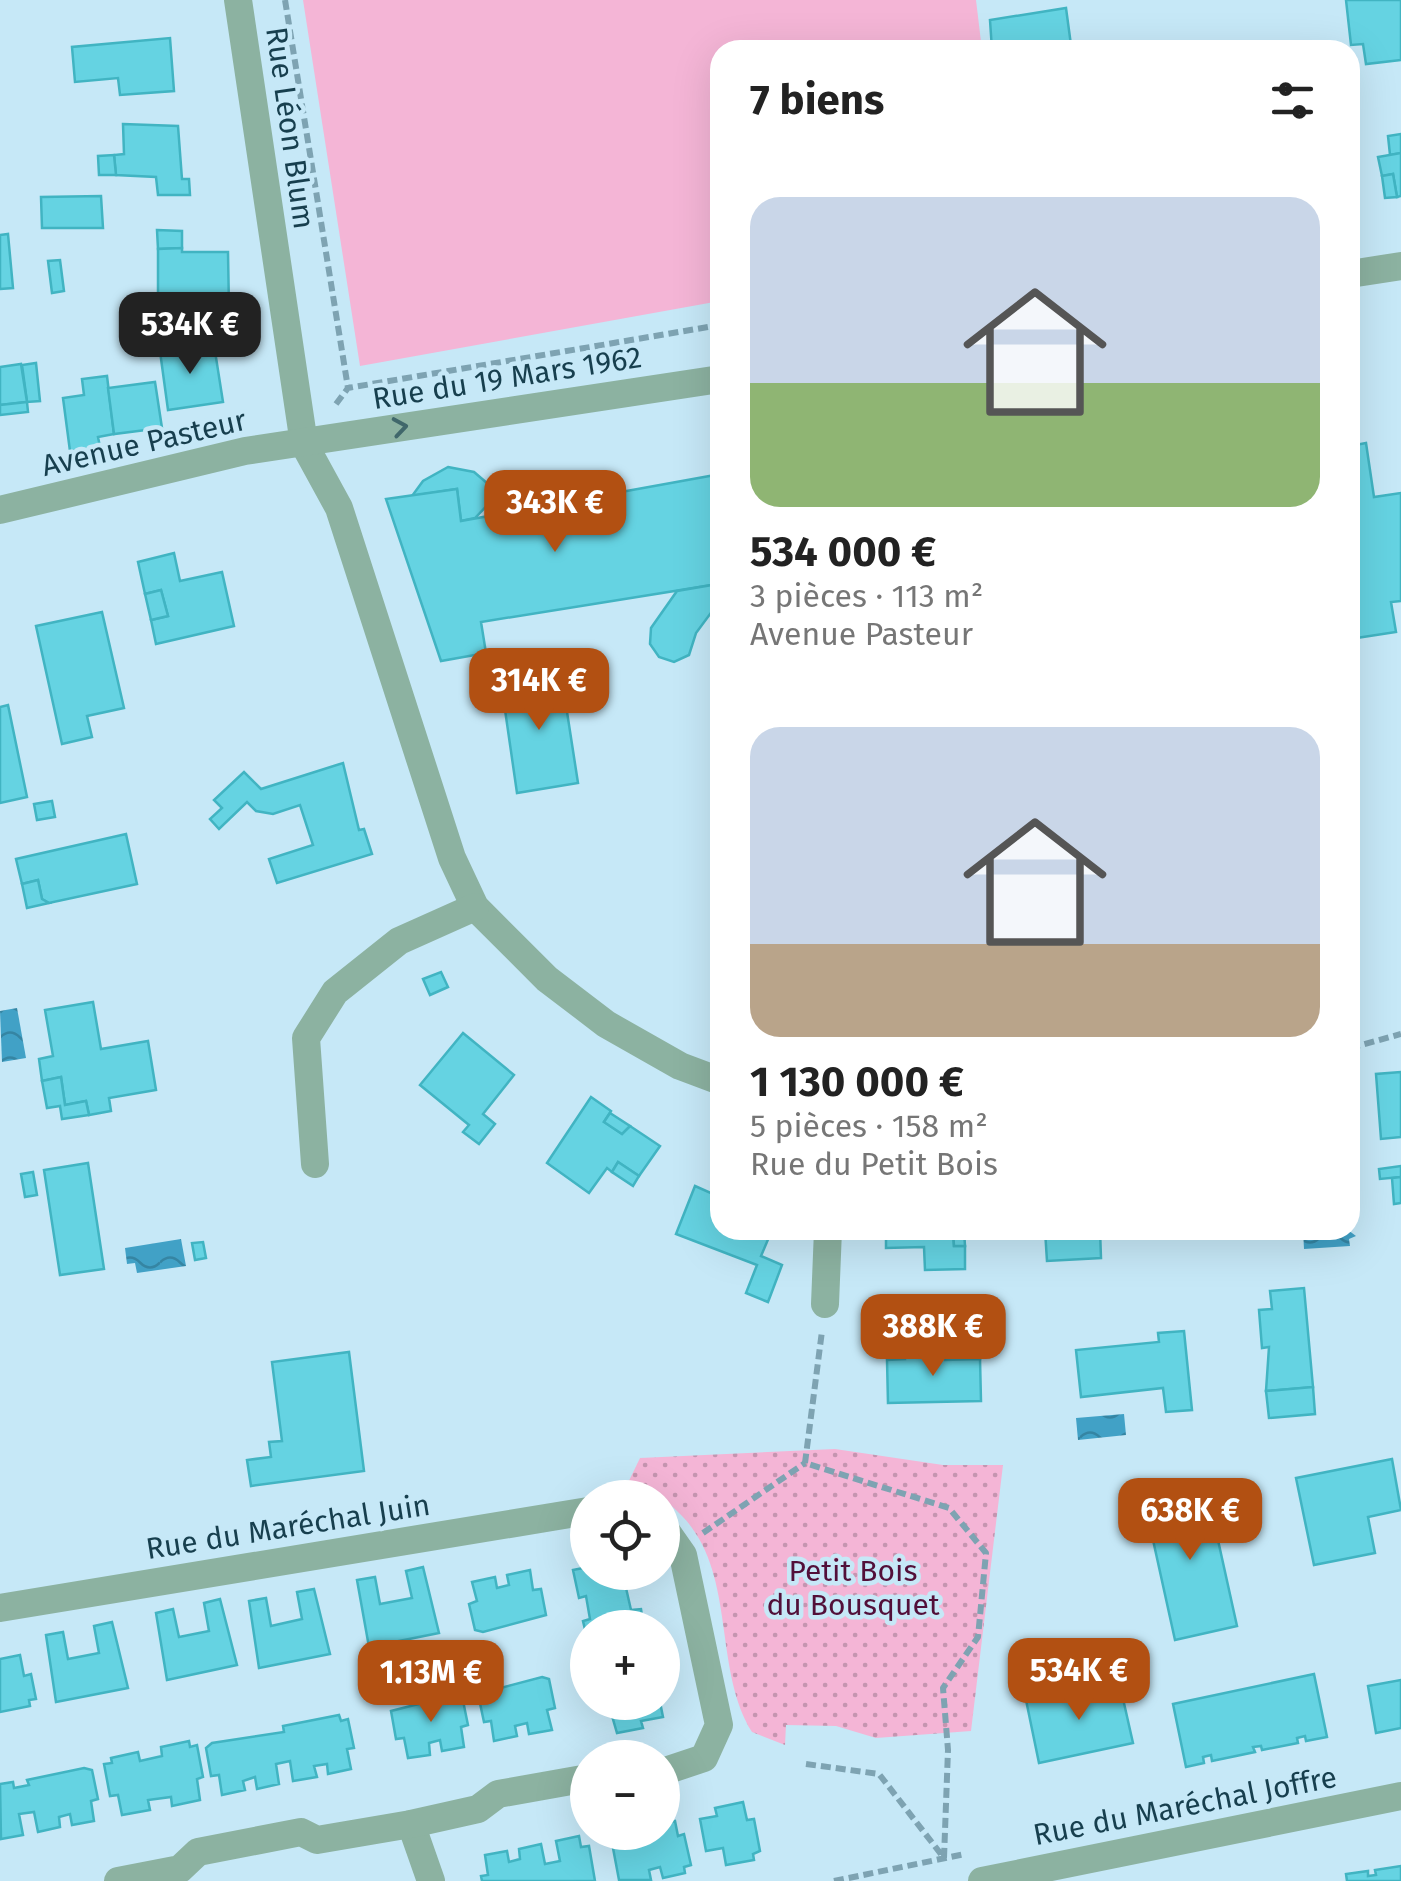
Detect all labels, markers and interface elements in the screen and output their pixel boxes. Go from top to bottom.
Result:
street label: Rue Léon Blum [258,25,322,231]
icon: filters [1265,73,1320,128]
text: 7 biens [750,75,884,125]
icon: home [945,262,1125,442]
pin: 534K € [109,292,271,377]
text: 534K € [141,305,239,343]
street label: Rue du 19 Mars 1962 [370,339,644,417]
street label: Avenue Pasteur [38,402,250,484]
one-way arrow [391,417,408,438]
pin: 343K € [474,470,636,555]
text: 343K € [506,483,604,521]
text: 534 000 € [750,527,936,577]
text: 3 pièces · 113 m² [750,577,983,615]
text: Avenue Pasteur [750,615,973,653]
pin: 314K € [458,648,620,733]
text: 314K € [491,661,587,699]
icon: home [945,792,1125,972]
text: 1 130 000 € [750,1057,964,1107]
text: 5 pièces · 158 m² [750,1107,988,1145]
text: Rue du Petit Bois [750,1145,998,1183]
pin: 388K € [852,1294,1014,1379]
text: 388K € [883,1307,983,1345]
pin: 638K € [1109,1478,1271,1563]
map controls [570,1480,680,1850]
button: locate [570,1480,680,1590]
street label: Rue du Maréchal Juin [143,1487,433,1567]
text: 638K € [1140,1491,1240,1529]
park label: Petit Bois du Bousquet [766,1553,940,1623]
button: + [570,1610,680,1720]
pin: 534K € [998,1638,1160,1723]
pin: 1.13M € [339,1640,523,1725]
text: 534K € [1030,1651,1128,1689]
text: 1.13M € [380,1653,482,1691]
button: − [570,1740,680,1850]
street label: Rue du Maréchal Joffre [1030,1759,1340,1853]

